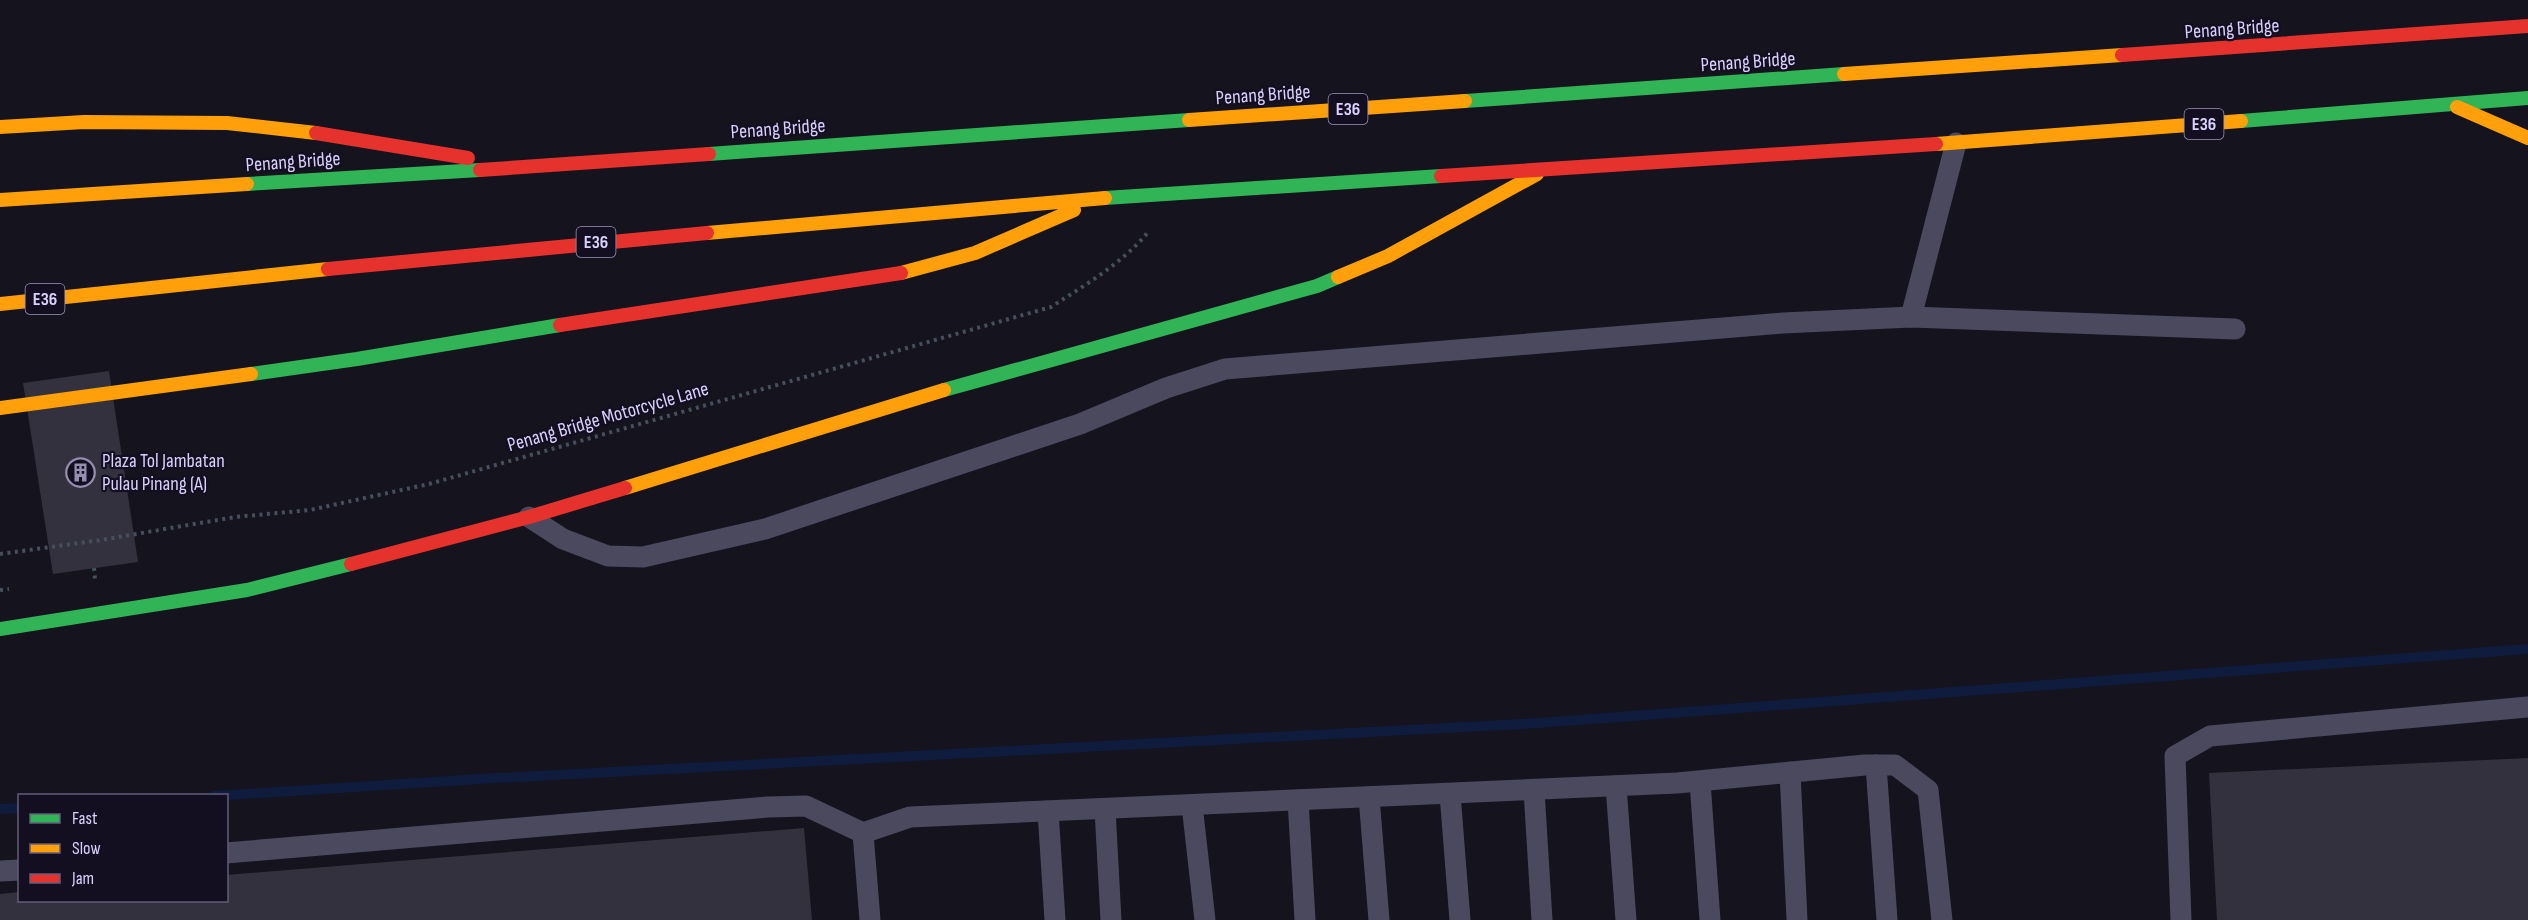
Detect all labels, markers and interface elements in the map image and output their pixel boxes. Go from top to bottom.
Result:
street label: Penang Bridge [2184,14,2280,44]
street label: Penang Bridge [1700,47,1796,77]
street label: Penang Bridge [1215,80,1311,110]
road number: E36 [1328,94,1368,124]
road number: E36 [2184,109,2224,139]
street label: Penang Bridge [730,114,826,144]
street label: Penang Bridge [245,147,341,177]
road number: E36 [576,227,616,257]
road number: E36 [26,284,64,314]
street label: Penang Bridge Motorcycle Lane [505,377,711,457]
place label: Plaza Tol Jambatan Pulau Pinang (A) [102,449,225,496]
building icon: Plaza Tol Jambatan Pulau Pinang (A) [65,457,97,489]
legend [18,794,228,902]
text: Fast [72,808,98,829]
text: Slow [72,838,101,859]
text: Jam [71,868,94,889]

